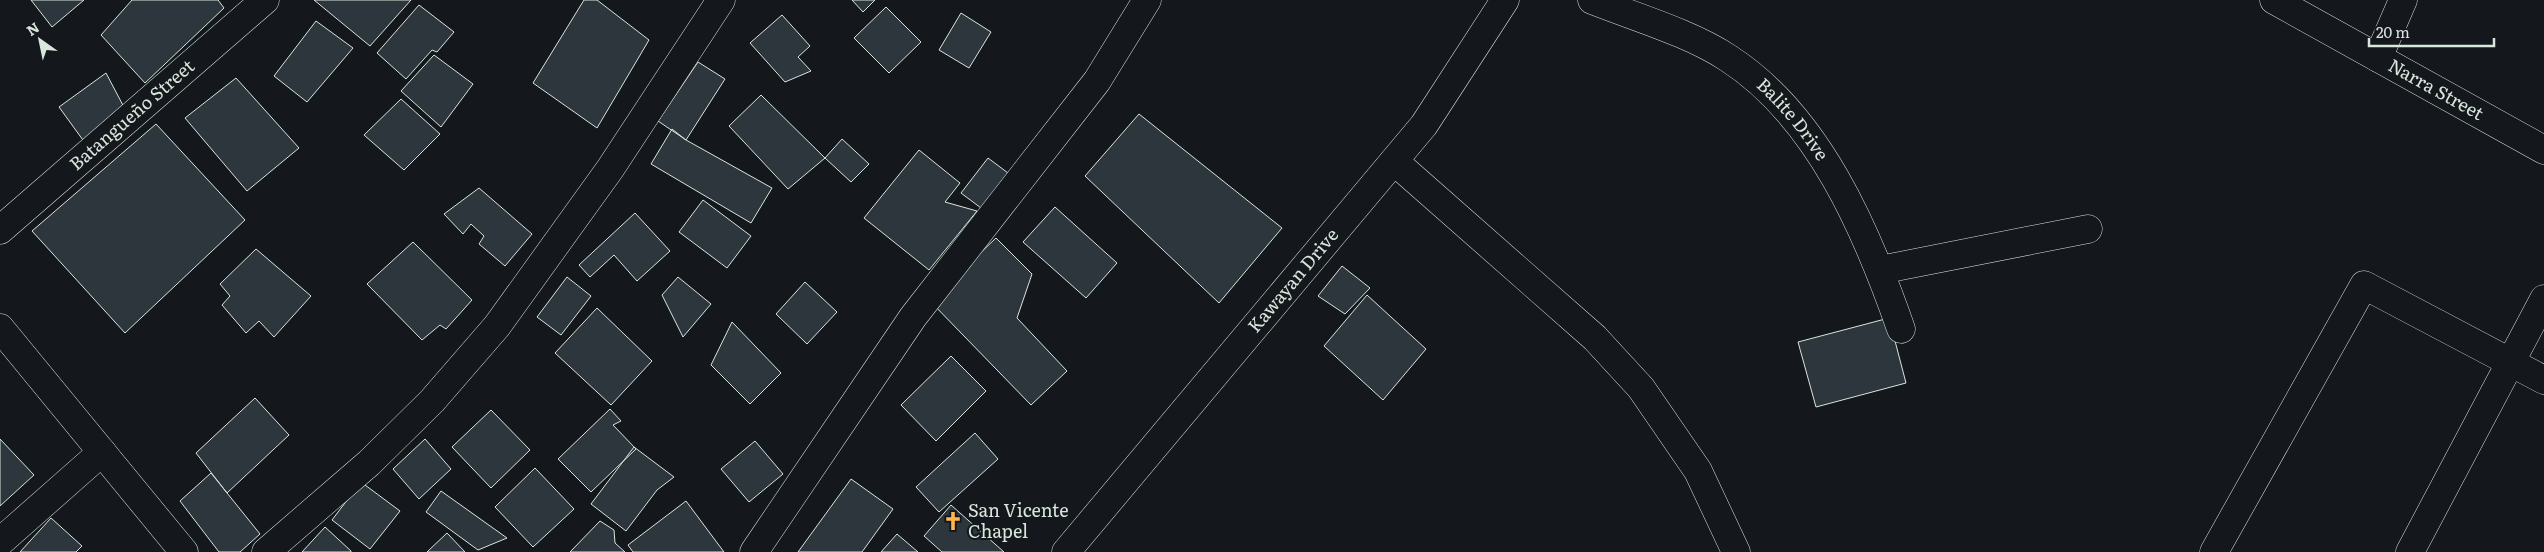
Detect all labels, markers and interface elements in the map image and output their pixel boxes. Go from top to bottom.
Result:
north arrow [15,15,65,65]
scale bar [2369,15,2494,47]
text: N [22,17,43,40]
text: 20 m [2376,20,2410,43]
street label: Narra Street [2384,51,2490,126]
street label: Batangueño Street [63,52,200,176]
street label: Balite Drive [1751,71,1836,165]
street label: Kawayan Drive [1241,222,1344,338]
place label: San Vicente Chapel [968,496,1069,544]
church icon: San Vicente Chapel [942,510,964,532]

